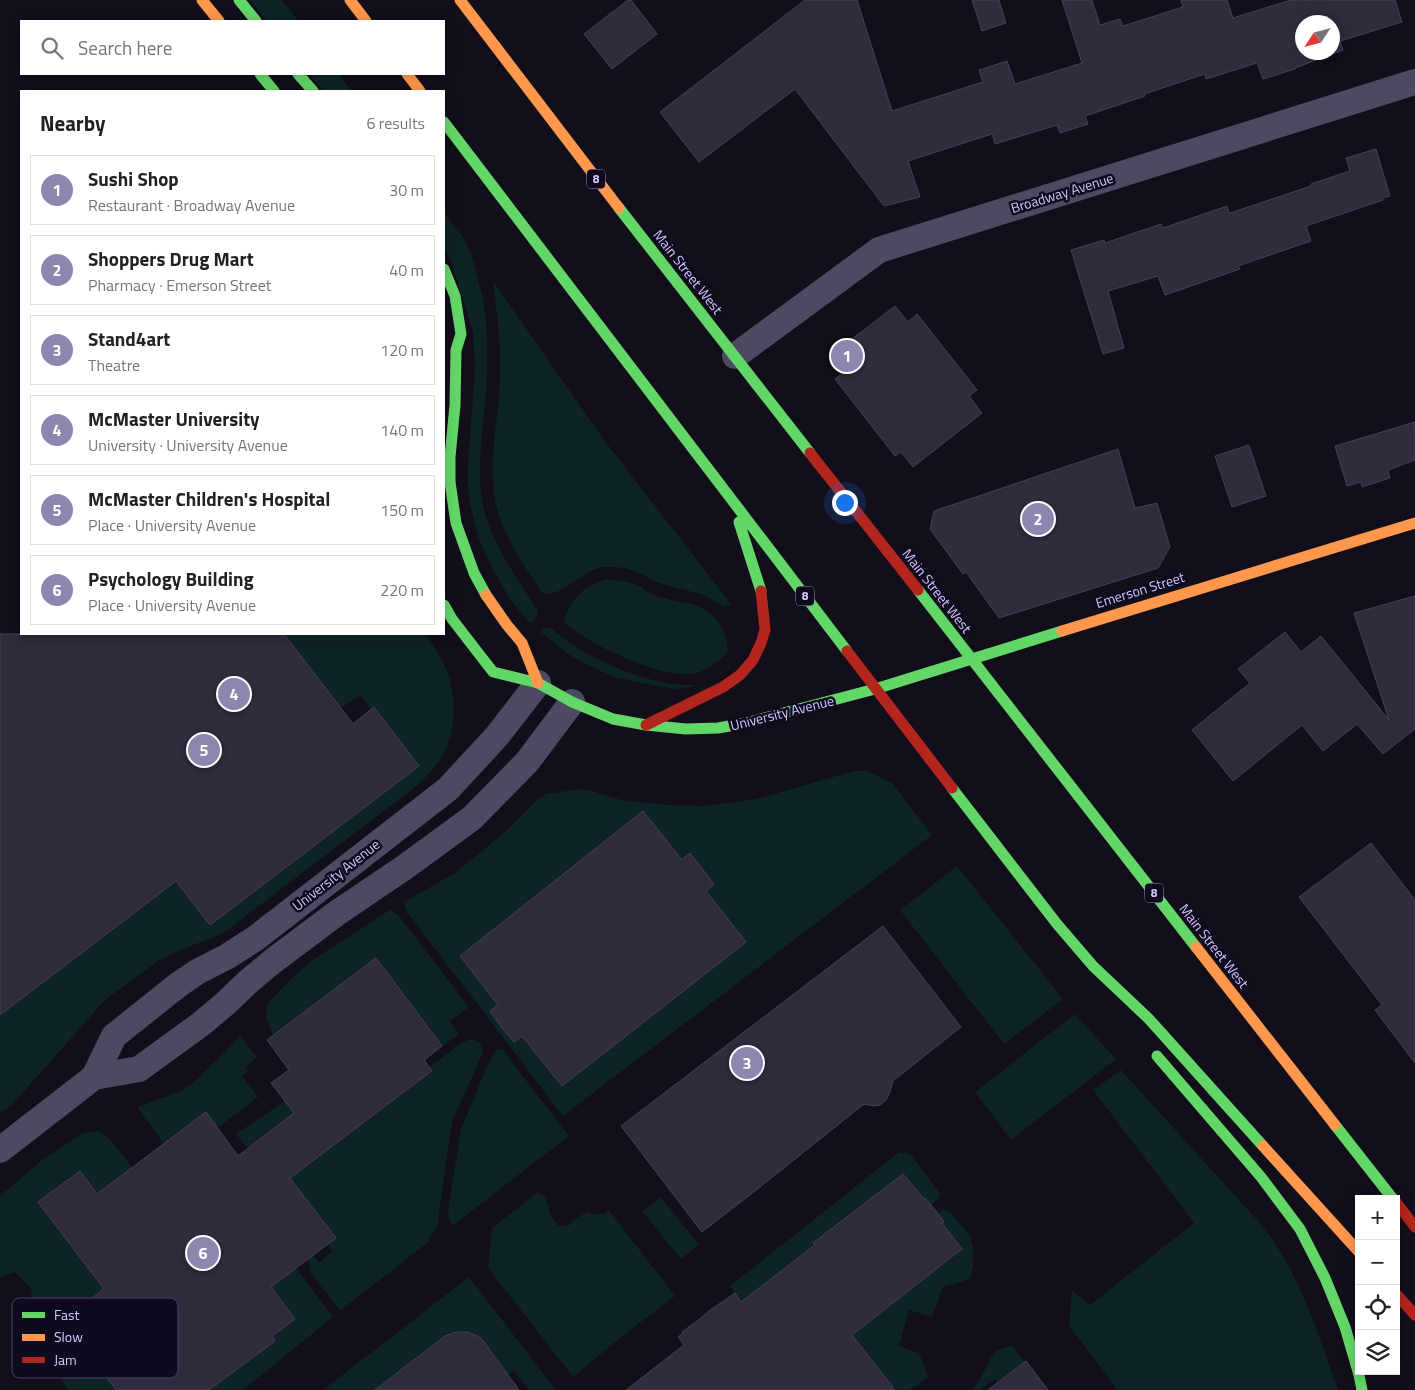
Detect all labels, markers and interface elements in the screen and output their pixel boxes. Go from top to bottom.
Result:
north arrow [1295,15,1340,60]
search box [20,20,445,75]
text: Search here [78,33,172,62]
icon: search [38,34,66,62]
text: Nearby [40,107,105,139]
text: 6 results [366,111,425,135]
text: Sushi Shop [88,164,179,193]
street label: Broadway Avenue [1008,167,1116,218]
road number: 8 [587,170,605,188]
text: 1 [53,178,61,202]
text: 30 m [389,178,424,202]
text: Restaurant · Broadway Avenue [88,193,295,217]
street label: Main Street West [649,225,728,318]
text: Shoppers Drug Mart [88,244,254,273]
text: 2 [53,258,61,282]
text: 40 m [389,258,424,282]
text: Pharmacy · Emerson Street [88,273,271,297]
text: Stand4art [88,324,170,353]
pin: 1 [831,337,863,375]
text: 3 [53,338,61,362]
text: 120 m [380,338,424,362]
text: Theatre [88,353,140,377]
text: McMaster University [88,404,260,433]
text: 4 [53,418,61,442]
text: 140 m [380,418,424,442]
text: University · University Avenue [88,433,288,457]
text: McMaster Children's Hospital [88,484,330,513]
your location [832,490,858,516]
text: 5 [53,498,61,522]
text: 150 m [380,498,424,522]
pin: 2 [1022,500,1054,538]
text: Place · University Avenue [88,513,256,537]
street label: Main Street West [898,544,977,637]
text: Psychology Building [88,564,254,593]
street label: Emerson Street [1093,566,1187,613]
text: 6 [53,578,61,602]
text: 220 m [380,578,424,602]
road number: 8 [796,586,814,606]
text: Place · University Avenue [88,593,256,617]
pin: 4 [218,675,250,713]
street label: University Avenue [728,689,836,736]
pin: 5 [188,731,220,769]
street label: University Avenue [287,834,384,916]
road number: 8 [1145,884,1163,902]
street label: Main Street West [1175,899,1254,992]
pin: 3 [731,1044,763,1082]
map controls [1355,1195,1400,1375]
button: + [1355,1195,1400,1240]
pin: 6 [187,1234,219,1272]
button: − [1355,1240,1400,1285]
button: locate [1355,1285,1400,1330]
legend [12,1298,178,1378]
text: Fast [54,1304,79,1325]
text: Slow [54,1326,83,1347]
button: layers [1355,1330,1400,1375]
text: Jam [54,1349,77,1370]

